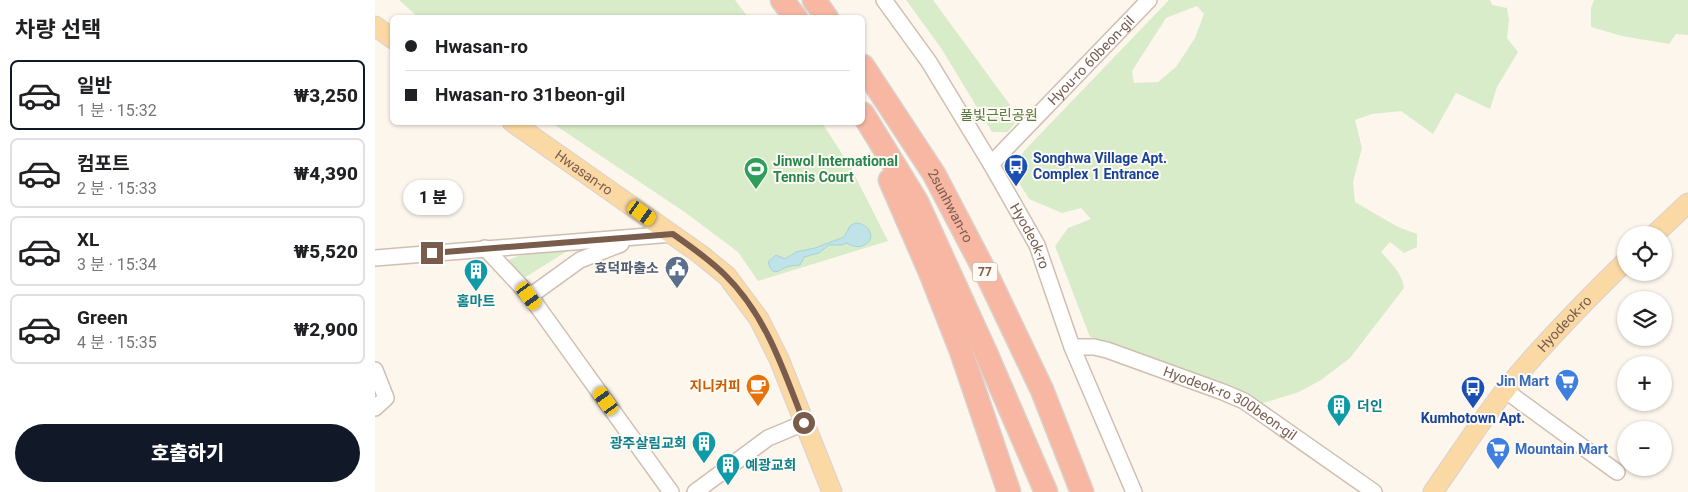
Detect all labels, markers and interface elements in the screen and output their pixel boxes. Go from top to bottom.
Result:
street label: Hyou-ro 60beon-gil [1044,12,1137,108]
text: 차량 선택 [15,17,101,42]
text: Hwasan-ro [435,35,528,58]
icon: car [17,73,62,118]
text: 일반 [77,74,112,97]
text: Hwasan-ro 31beon-gil [435,83,625,106]
text: ₩3,250 [294,84,358,107]
text: 1 분 · 15:32 [77,101,157,120]
park label: 풀빛근린공원 [960,107,1038,123]
street label: Hwasan-ro [552,147,616,198]
place label: Songhwa Village Apt. Complex 1 Entrance [1033,150,1167,182]
icon: car [17,151,62,196]
text: 컴포트 [77,152,129,175]
place label: Jinwol International Tennis Court [773,153,898,185]
bus stop icon: Songhwa Village Apt. Complex 1 Entrance [1003,153,1029,187]
sports icon: Jinwol International Tennis Court [743,156,769,190]
text: ₩4,390 [294,162,358,185]
street label: 2sunhwan-ro [925,166,976,245]
text: 2 분 · 15:33 [77,179,157,198]
callout: 1 분 [402,180,462,216]
text: 1 분 [419,188,447,207]
car [625,198,658,228]
street label: Hyodeok-ro [1007,200,1053,271]
map controls [1617,226,1672,476]
button: locate [1617,226,1672,281]
text: XL [77,228,99,251]
icon: car [17,229,62,274]
text: ₩5,520 [294,240,358,263]
route end [421,242,443,264]
text: 3 분 · 15:34 [77,255,157,274]
public building icon: 효덕파출소 [664,255,690,289]
building icon: 홈마트 [463,258,489,292]
place label: 효덕파출소 [595,260,659,276]
road number: 77 [973,262,997,282]
car [514,279,543,313]
button: layers [1617,291,1672,346]
street label: Hyodeok-ro [1534,292,1595,355]
place label: 홈마트 [457,293,495,309]
text: Green [77,306,128,329]
icon: car [17,307,62,352]
text: ₩2,900 [294,318,358,341]
text: 4 분 · 15:35 [77,333,157,352]
button: + [1617,356,1672,411]
street label: Hyodeok-ro 300beon-gil [1161,363,1300,443]
supermarket icon: Jin Mart [1554,368,1580,402]
cafe icon: 지니커피 [745,373,771,407]
place label: Jin Mart [1496,373,1549,389]
bus stop icon: Kumhotown Apt. [1460,375,1486,409]
place label: 지니커피 [689,378,741,394]
car [591,384,620,418]
building icon: 더인 [1326,393,1352,427]
place label: 더인 [1357,398,1383,414]
place label: Kumhotown Apt. [1421,410,1525,426]
route start [793,412,815,434]
button: − [1617,421,1672,476]
button: 호출하기 [15,424,360,482]
building icon: 광주살림교회 [691,430,717,464]
place label: 광주살림교회 [610,435,687,451]
supermarket icon: Mountain Mart [1485,436,1511,470]
place label: Mountain Mart [1515,441,1608,457]
building icon: 예광교회 [715,452,741,486]
place label: 예광교회 [745,457,797,473]

